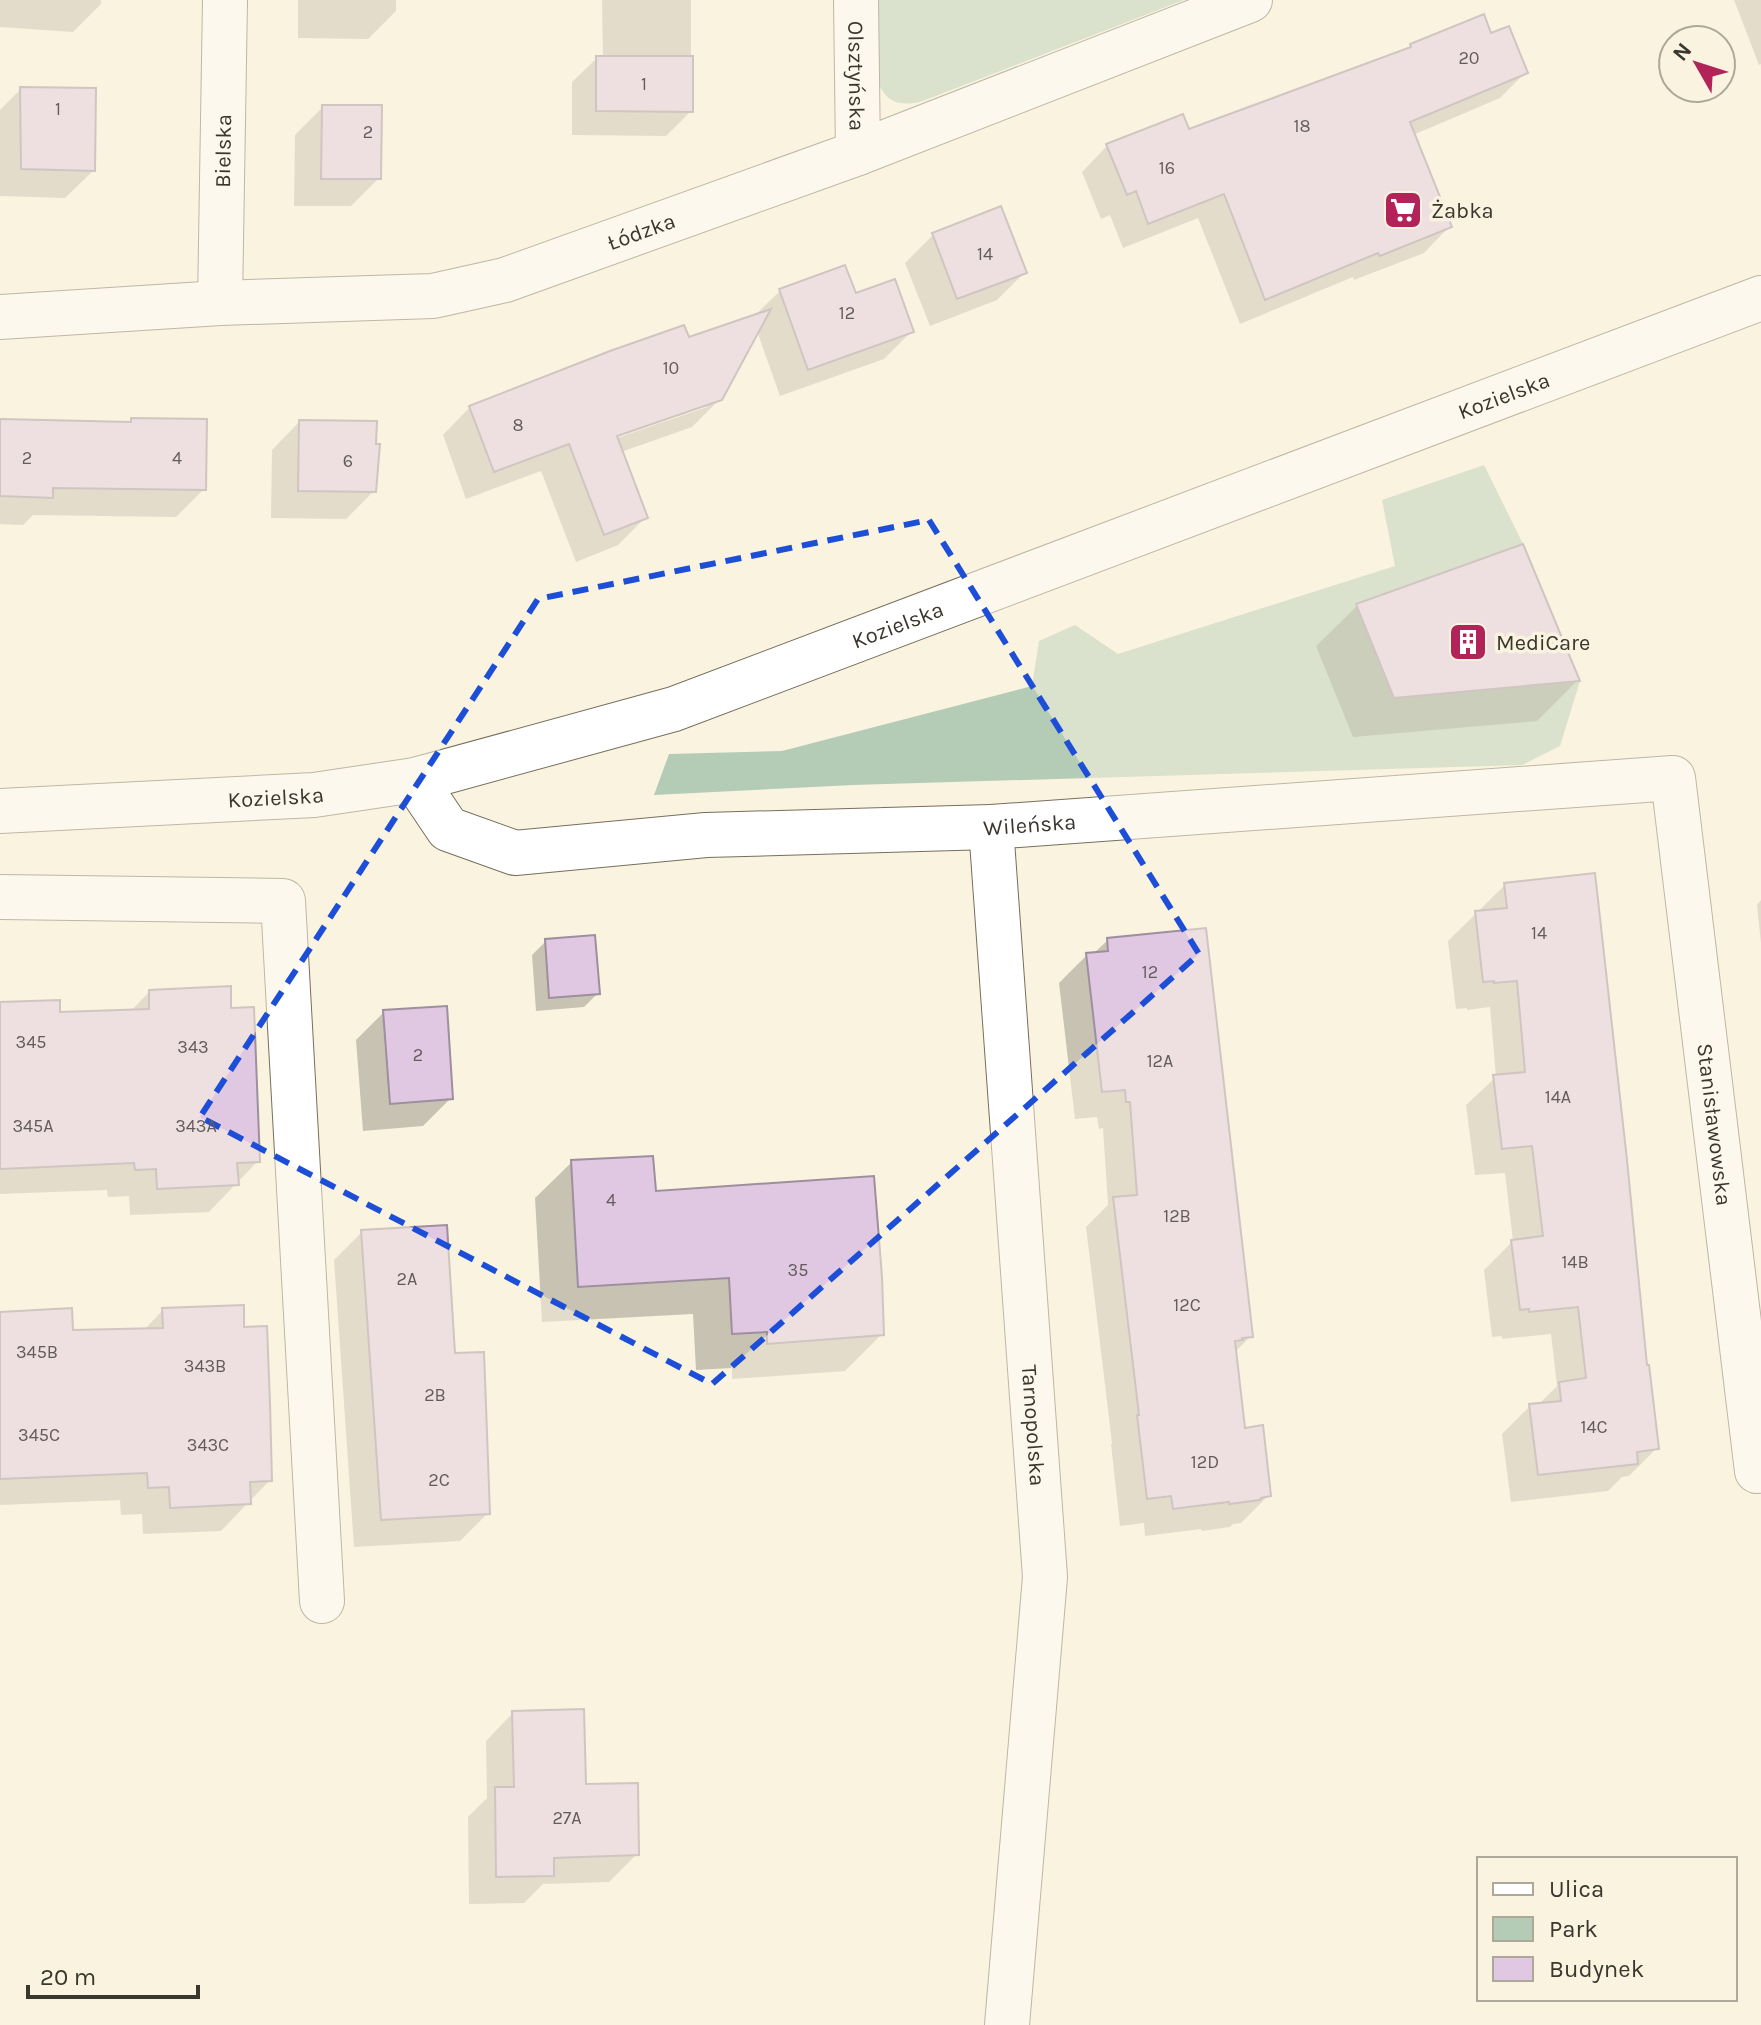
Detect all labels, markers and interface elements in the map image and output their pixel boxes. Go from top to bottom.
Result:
street label: Olsztyńska [842,21,870,131]
north arrow [1657,24,1737,104]
text: N [1667,38,1697,66]
house number: 20 [1458,47,1480,69]
house number: 1 [641,73,647,95]
house number: 1 [55,98,61,120]
street label: Bielska [210,114,237,188]
house number: 18 [1293,115,1311,137]
house number: 2 [363,121,373,143]
house number: 16 [1159,157,1175,179]
supermarket icon: Żabka [1382,189,1424,231]
place label: Żabka [1431,198,1494,224]
street label: Łódzka [604,208,679,256]
house number: 14 [977,243,993,265]
house number: 12 [839,302,855,324]
house number: 10 [663,357,679,379]
street label: Kozielska [1454,367,1553,425]
house number: 8 [512,414,524,436]
house number: 2 [22,447,32,469]
house number: 4 [172,447,182,469]
house number: 6 [343,450,353,472]
street label: Kozielska [848,596,947,655]
building icon: MediCare [1447,621,1489,663]
place label: MediCare [1496,630,1590,656]
street label: Kozielska [227,782,326,813]
street label: Wileńska [982,809,1077,842]
house number: 14 [1531,922,1547,944]
house number: 12 [1142,961,1158,983]
house number: 345 [16,1031,46,1053]
house number: 343 [177,1036,209,1058]
street label: Stanisławowska [1691,1042,1737,1207]
house number: 2 [413,1044,423,1066]
house number: 12A [1147,1050,1173,1072]
house number: 14A [1545,1086,1571,1108]
house number: 345A [12,1115,54,1137]
house number: 343A [175,1115,217,1137]
house number: 4 [606,1189,616,1211]
house number: 12B [1163,1205,1191,1227]
house number: 14B [1561,1251,1589,1273]
house number: 35 [788,1259,808,1281]
house number: 2A [397,1268,417,1290]
house number: 12C [1173,1294,1201,1316]
house number: 345B [16,1341,58,1363]
house number: 343B [184,1355,226,1377]
street label: Tarnopolska [1016,1364,1050,1487]
house number: 2B [424,1384,446,1406]
house number: 14C [1580,1416,1608,1438]
house number: 345C [18,1424,60,1446]
house number: 343C [187,1434,229,1456]
house number: 12D [1191,1451,1219,1473]
house number: 2C [428,1469,450,1491]
house number: 27A [552,1807,582,1829]
legend [1477,1857,1737,2001]
text: Ulica [1549,1875,1604,1903]
text: Park [1549,1915,1598,1943]
scale bar [28,1949,198,1999]
text: Budynek [1549,1955,1644,1983]
text: 20 m [40,1963,96,1991]

